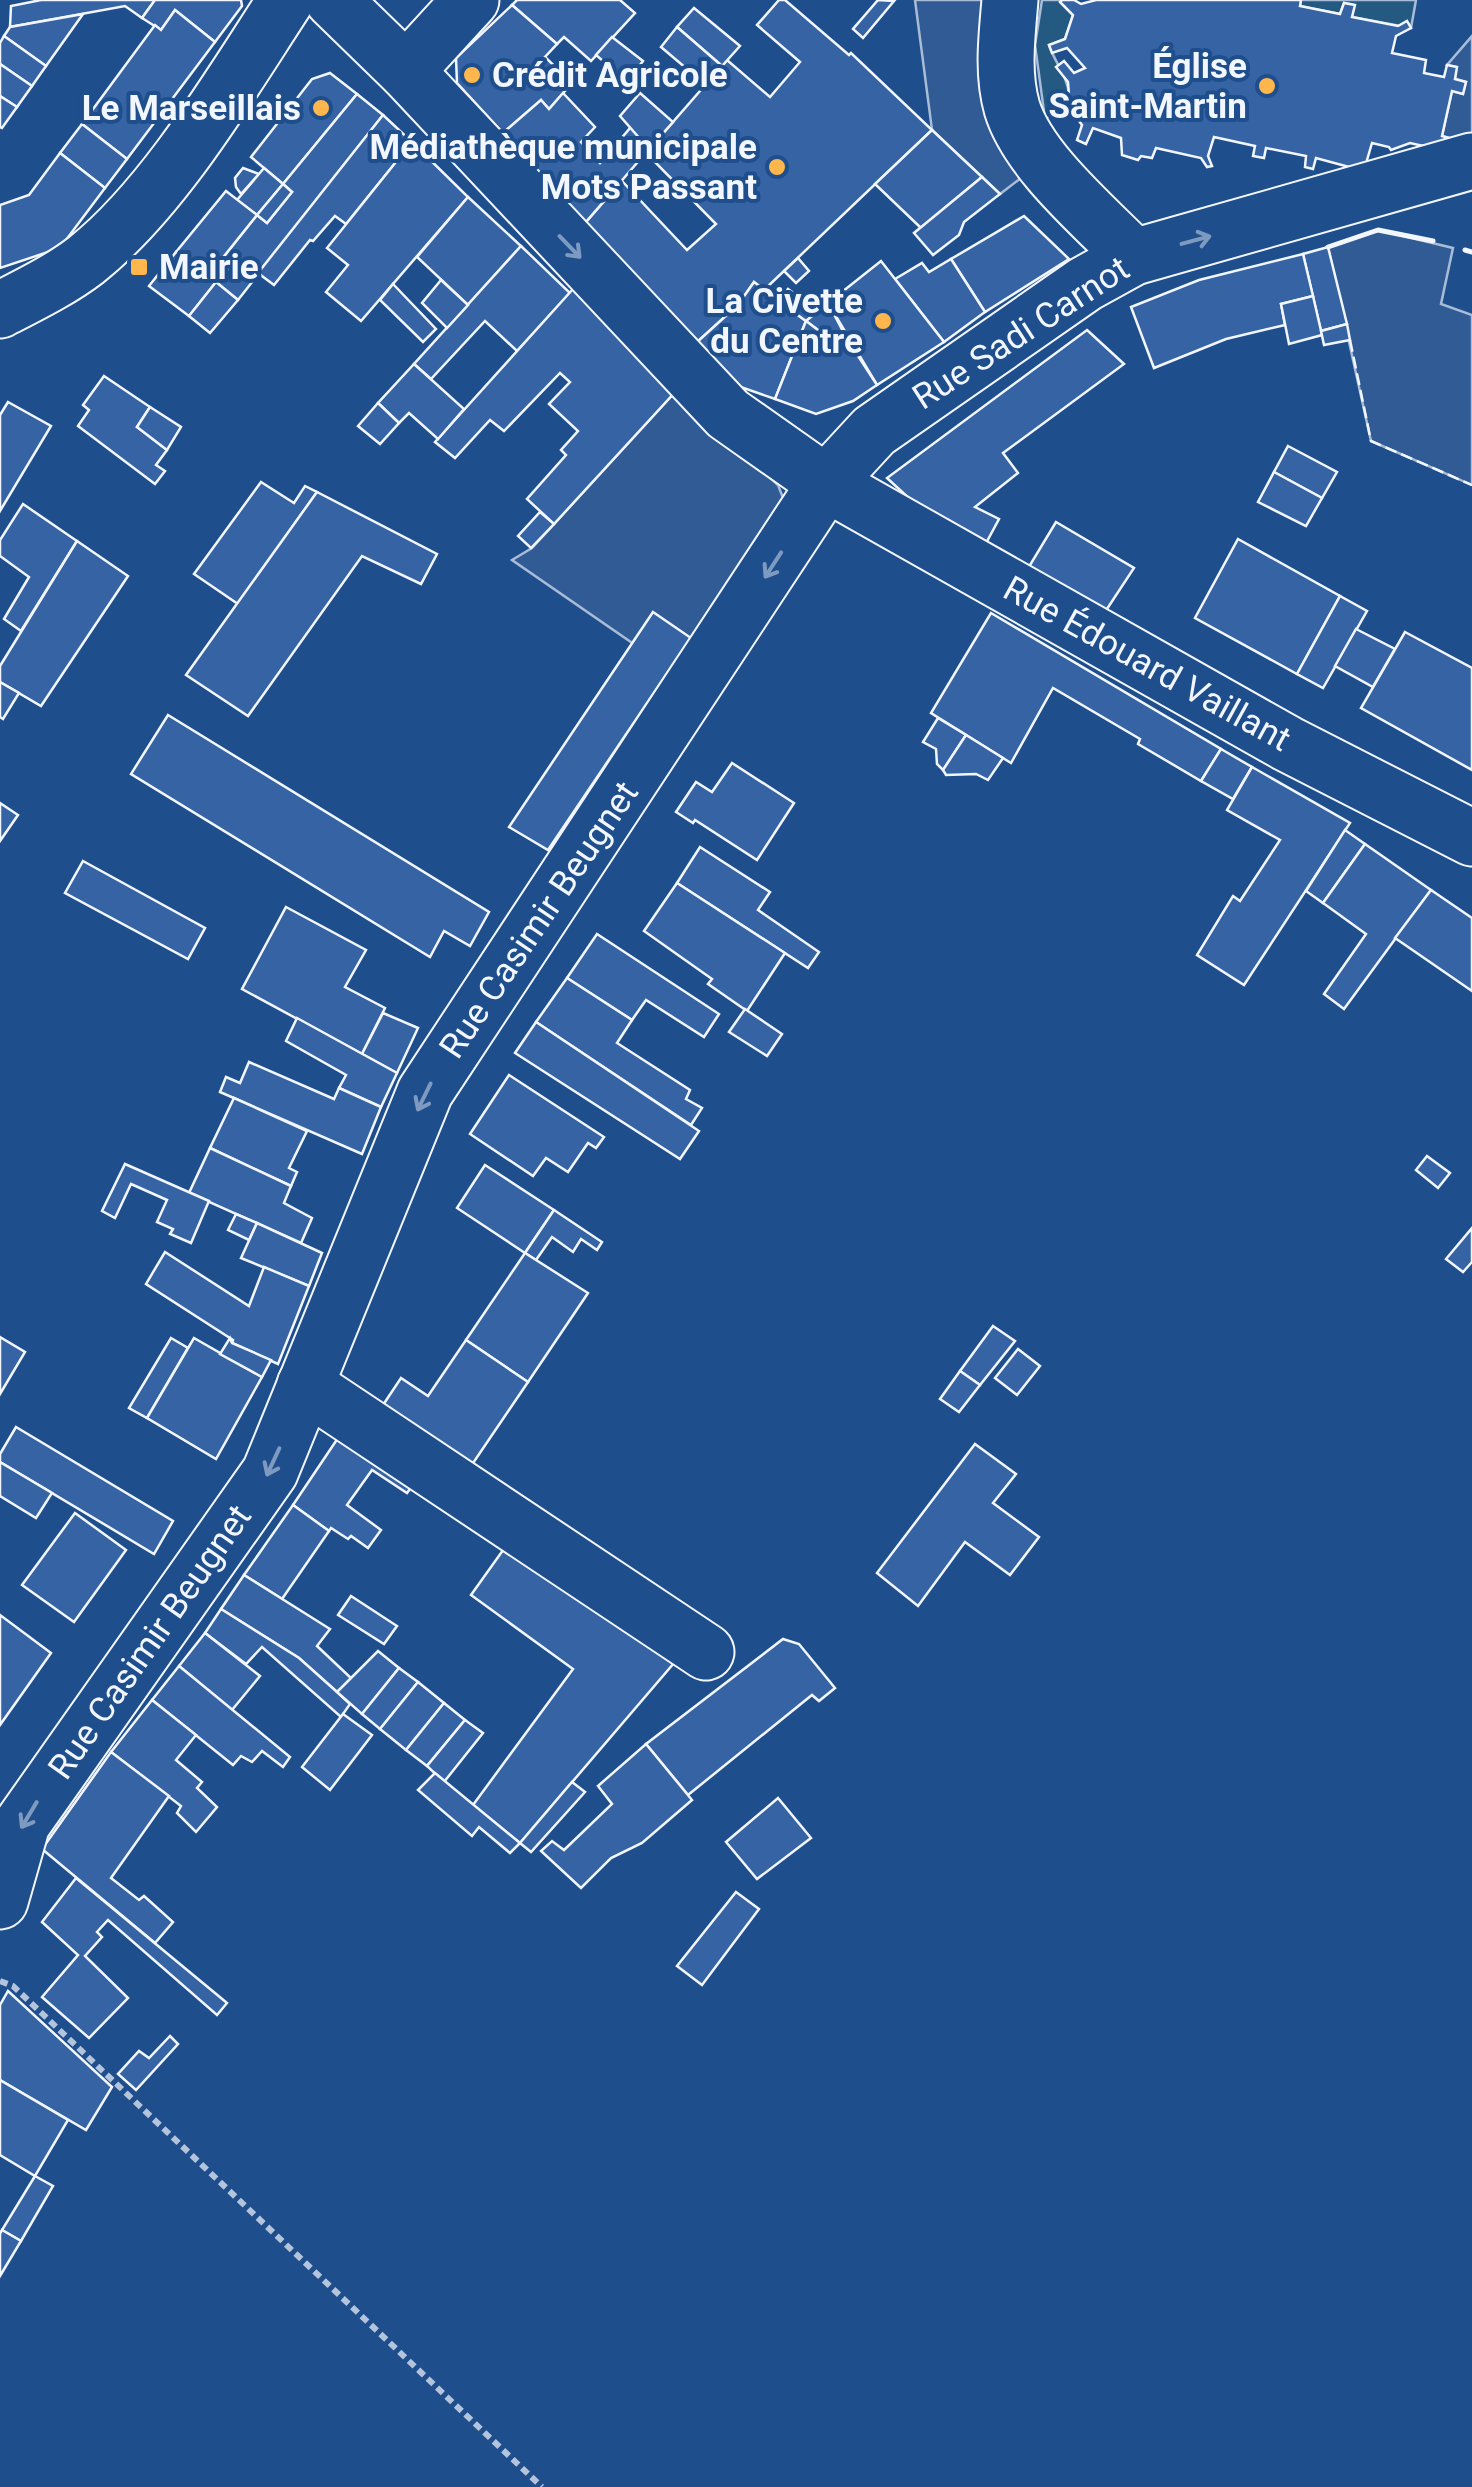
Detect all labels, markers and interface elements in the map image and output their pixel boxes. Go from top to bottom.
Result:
place label: Église Saint-Martin [1048,46,1247,127]
place label: Crédit Agricole [492,55,728,96]
marker: Crédit Agricole [461,64,483,86]
marker: Église Saint-Martin [1256,75,1278,97]
place label: Le Marseillais [82,88,301,129]
marker: Le Marseillais [310,97,332,119]
place label: Médiathèque municipale Mots Passant [370,127,757,208]
marker: Médiathèque municipale Mots Passant [766,156,788,178]
one-way arrow [1180,230,1211,248]
one-way arrow [558,235,582,259]
place label: Mairie [159,247,259,288]
street label: Rue Sadi Carnot [905,248,1137,418]
marker: Mairie [128,256,150,278]
place label: La Civette du Centre [705,281,863,362]
marker: La Civette du Centre [872,310,894,332]
one-way arrow [763,550,784,578]
street label: Rue Édouard Vaillant [996,568,1298,760]
street label: Rue Casimir Beugnet [431,774,647,1066]
one-way arrow [414,1081,433,1111]
one-way arrow [263,1446,282,1476]
street label: Rue Casimir Beugnet [40,1497,260,1787]
one-way arrow [19,1800,39,1829]

